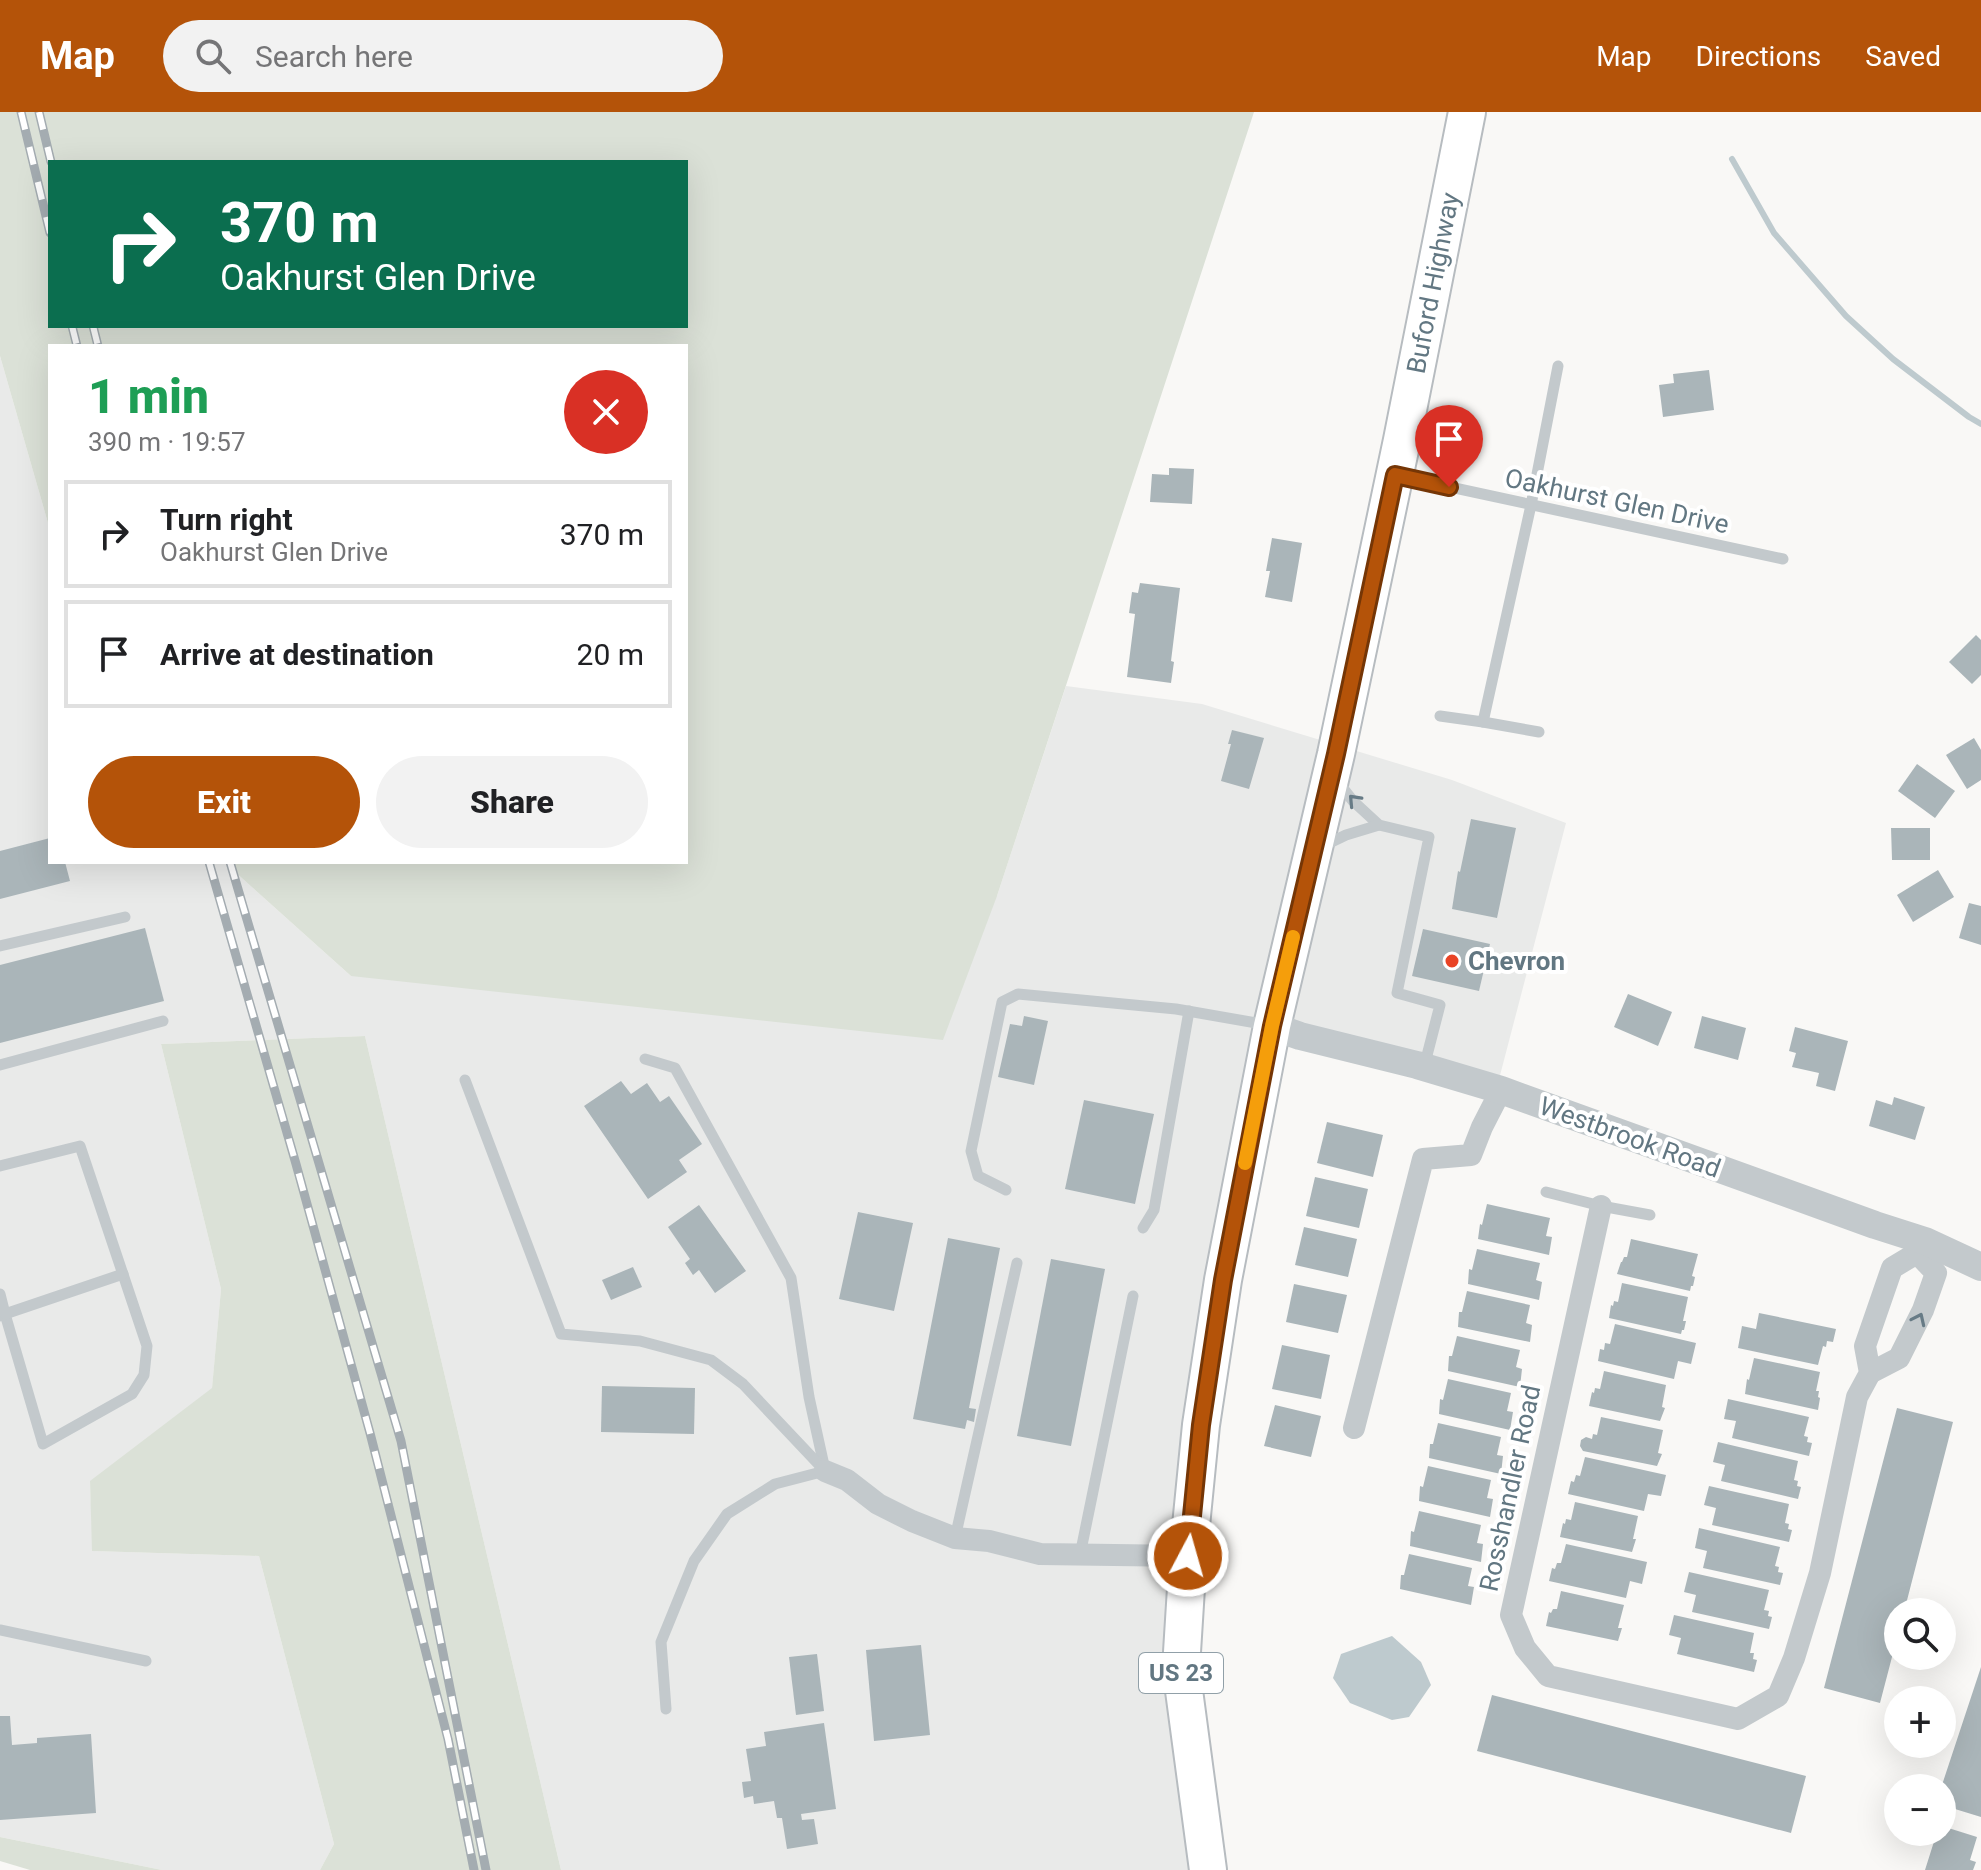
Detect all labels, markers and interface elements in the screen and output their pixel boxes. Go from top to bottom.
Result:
search box [163,20,723,92]
text: Map [40,34,115,78]
icon: search [191,34,235,78]
text: Search here [255,39,413,74]
text: Map [1596,40,1652,73]
text: Directions [1696,40,1821,73]
text: Saved [1865,40,1941,73]
text: 370 m [220,190,379,256]
street label: Buford Highway [1401,190,1465,376]
icon: right [88,192,192,296]
text: Oakhurst Glen Drive [220,257,536,299]
text: 1 min [88,368,209,425]
button: close [564,370,648,454]
pin [1415,405,1483,487]
icon: arrive [1427,417,1471,461]
text: 390 m · 19:57 [88,427,246,457]
street label: Oakhurst Glen Drive [1502,463,1732,539]
text: Turn right [160,502,293,537]
icon: right [92,512,136,556]
text: 370 m [560,517,644,552]
text: Oakhurst Glen Drive [160,537,388,567]
icon: arrive [92,632,136,676]
text: Arrive at destination [160,637,434,672]
text: 20 m [577,637,644,672]
button: Exit [88,756,360,848]
button: Share [376,756,648,848]
one-way arrow [1349,795,1364,809]
place label: Chevron [1468,946,1565,976]
marker: Chevron [1443,952,1461,970]
street label: Westbrook Road [1535,1090,1725,1184]
one-way arrow [1909,1312,1925,1327]
street label: Rosshandler Road [1473,1382,1547,1594]
position arrow [1146,1514,1230,1598]
map controls [1884,1598,1956,1846]
button: search [1884,1598,1956,1670]
road number: US 23 [1139,1653,1223,1693]
button: + [1884,1686,1956,1758]
button: − [1884,1774,1956,1846]

